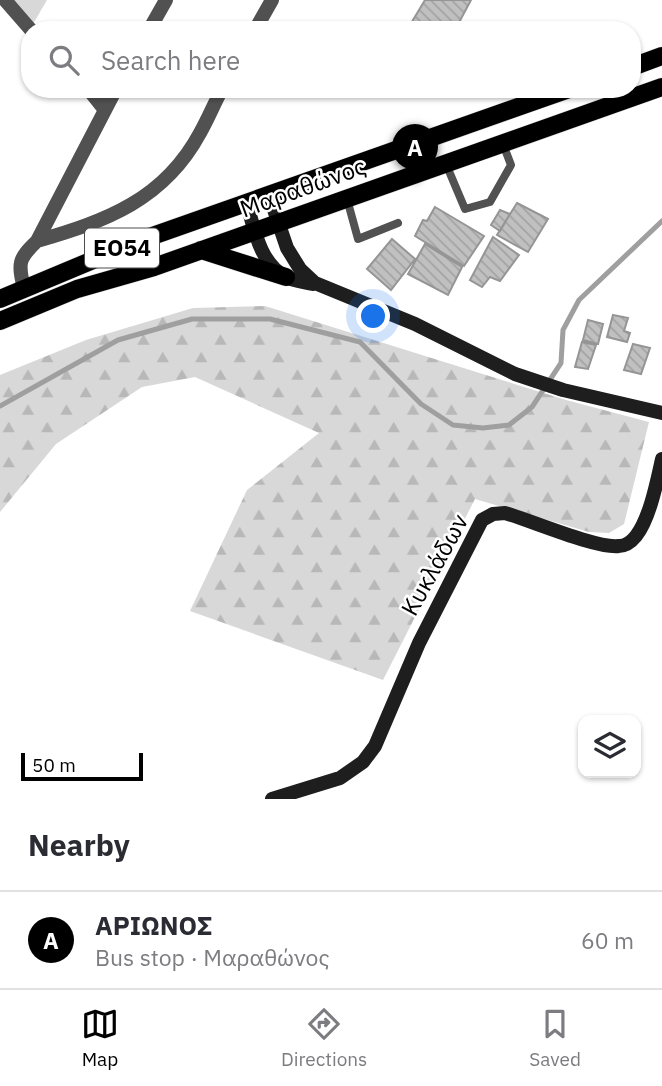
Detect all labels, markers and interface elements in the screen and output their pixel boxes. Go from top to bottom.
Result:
search box [21,21,641,98]
icon: search [45,41,83,79]
text: Search here [101,43,240,77]
pin: A [392,124,438,182]
street label: Μαραθώνος [235,149,370,225]
road number: ΕΟ54 [85,229,159,268]
your location [356,299,390,333]
street label: Κυκλάδων [393,508,475,621]
map controls [578,715,641,778]
button: layers [578,715,641,778]
scale bar [21,750,144,782]
text: 50 m [32,753,76,777]
text: Nearby [28,825,130,864]
text: ΑΡΙΩΝΟΣ [95,908,213,942]
text: A [43,925,59,955]
text: 60 m [581,925,634,955]
text: Bus stop · Μαραθώνος [95,942,330,972]
tab: Map [81,1005,119,1071]
tab: Directions [281,1005,367,1071]
tab: Saved [529,1005,581,1071]

